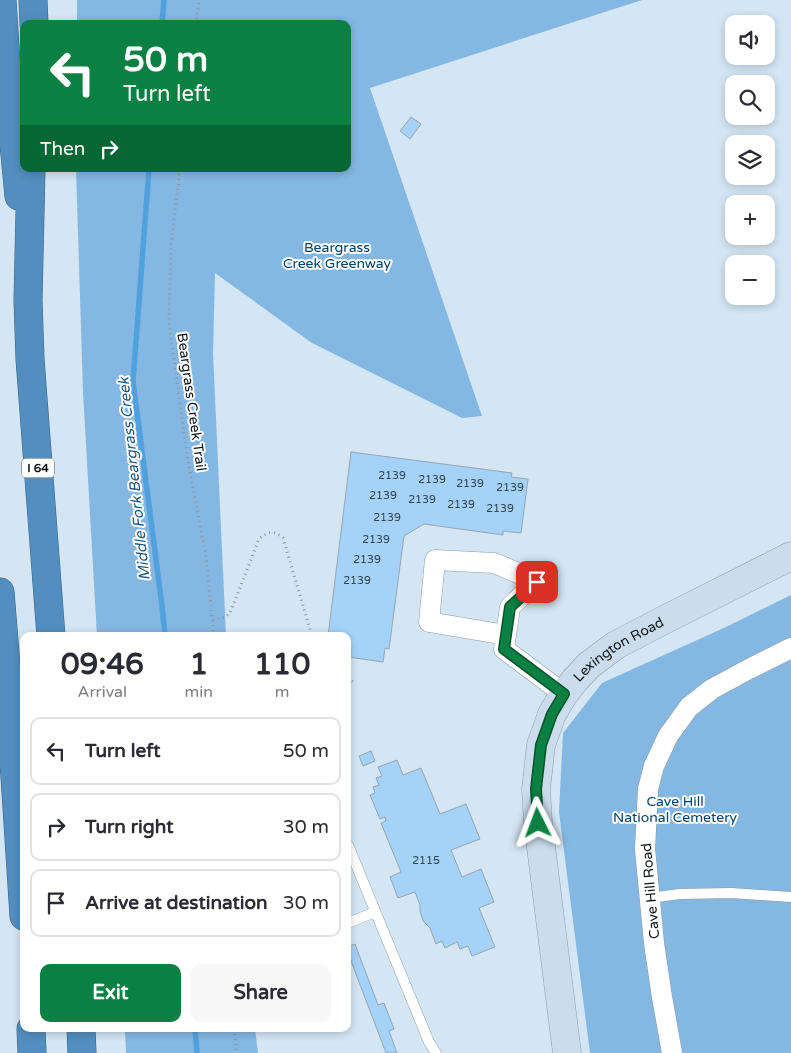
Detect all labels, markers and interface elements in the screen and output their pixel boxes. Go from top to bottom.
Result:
map controls [725,15,775,305]
button: sound [725,15,775,65]
text: 50 m [123,39,208,81]
icon: left [40,40,105,105]
button: search [725,75,775,125]
text: Turn left [123,81,211,107]
icon: right [95,135,123,163]
button: layers [725,135,775,185]
text: Then [40,138,85,160]
button: + [725,195,775,245]
park label: Beargrass Creek Greenway [283,239,392,272]
button: − [725,255,775,305]
street label: Beargrass Creek Trail [173,332,210,472]
water label: Middle Fork Beargrass Creek [114,375,154,582]
road number: I 64 [22,458,54,478]
house number: 2139 [378,469,406,482]
house number: 2139 [418,473,446,486]
house number: 2139 [456,477,484,490]
house number: 2139 [496,481,524,494]
house number: 2139 [369,489,397,502]
house number: 2139 [408,493,436,506]
house number: 2139 [447,498,475,511]
house number: 2139 [486,502,514,515]
house number: 2139 [373,511,401,524]
house number: 2139 [362,533,390,546]
house number: 2139 [353,553,381,566]
pin [516,561,558,603]
icon: arrive [523,568,551,596]
house number: 2139 [343,574,371,587]
street label: Lexington Road [570,614,667,685]
text: 09:46 [61,646,144,683]
text: 1 [189,646,208,683]
text: 110 [254,646,310,683]
text: Arrival [78,682,127,702]
text: min [185,682,213,702]
text: m [275,682,289,702]
icon: left [42,737,70,765]
text: Turn left [85,740,161,762]
text: 50 m [283,740,329,762]
park label: Cave Hill National Cemetery [613,793,738,826]
position arrow [511,796,563,848]
icon: right [42,813,70,841]
text: Turn right [85,816,173,838]
text: 30 m [283,816,329,838]
street label: Cave Hill Road [638,842,663,940]
house number: 2115 [412,854,440,867]
icon: arrive [42,889,70,917]
text: Arrive at destination [85,892,268,914]
text: 30 m [283,892,329,914]
button: Exit [40,964,181,1022]
button: Share [191,964,331,1022]

